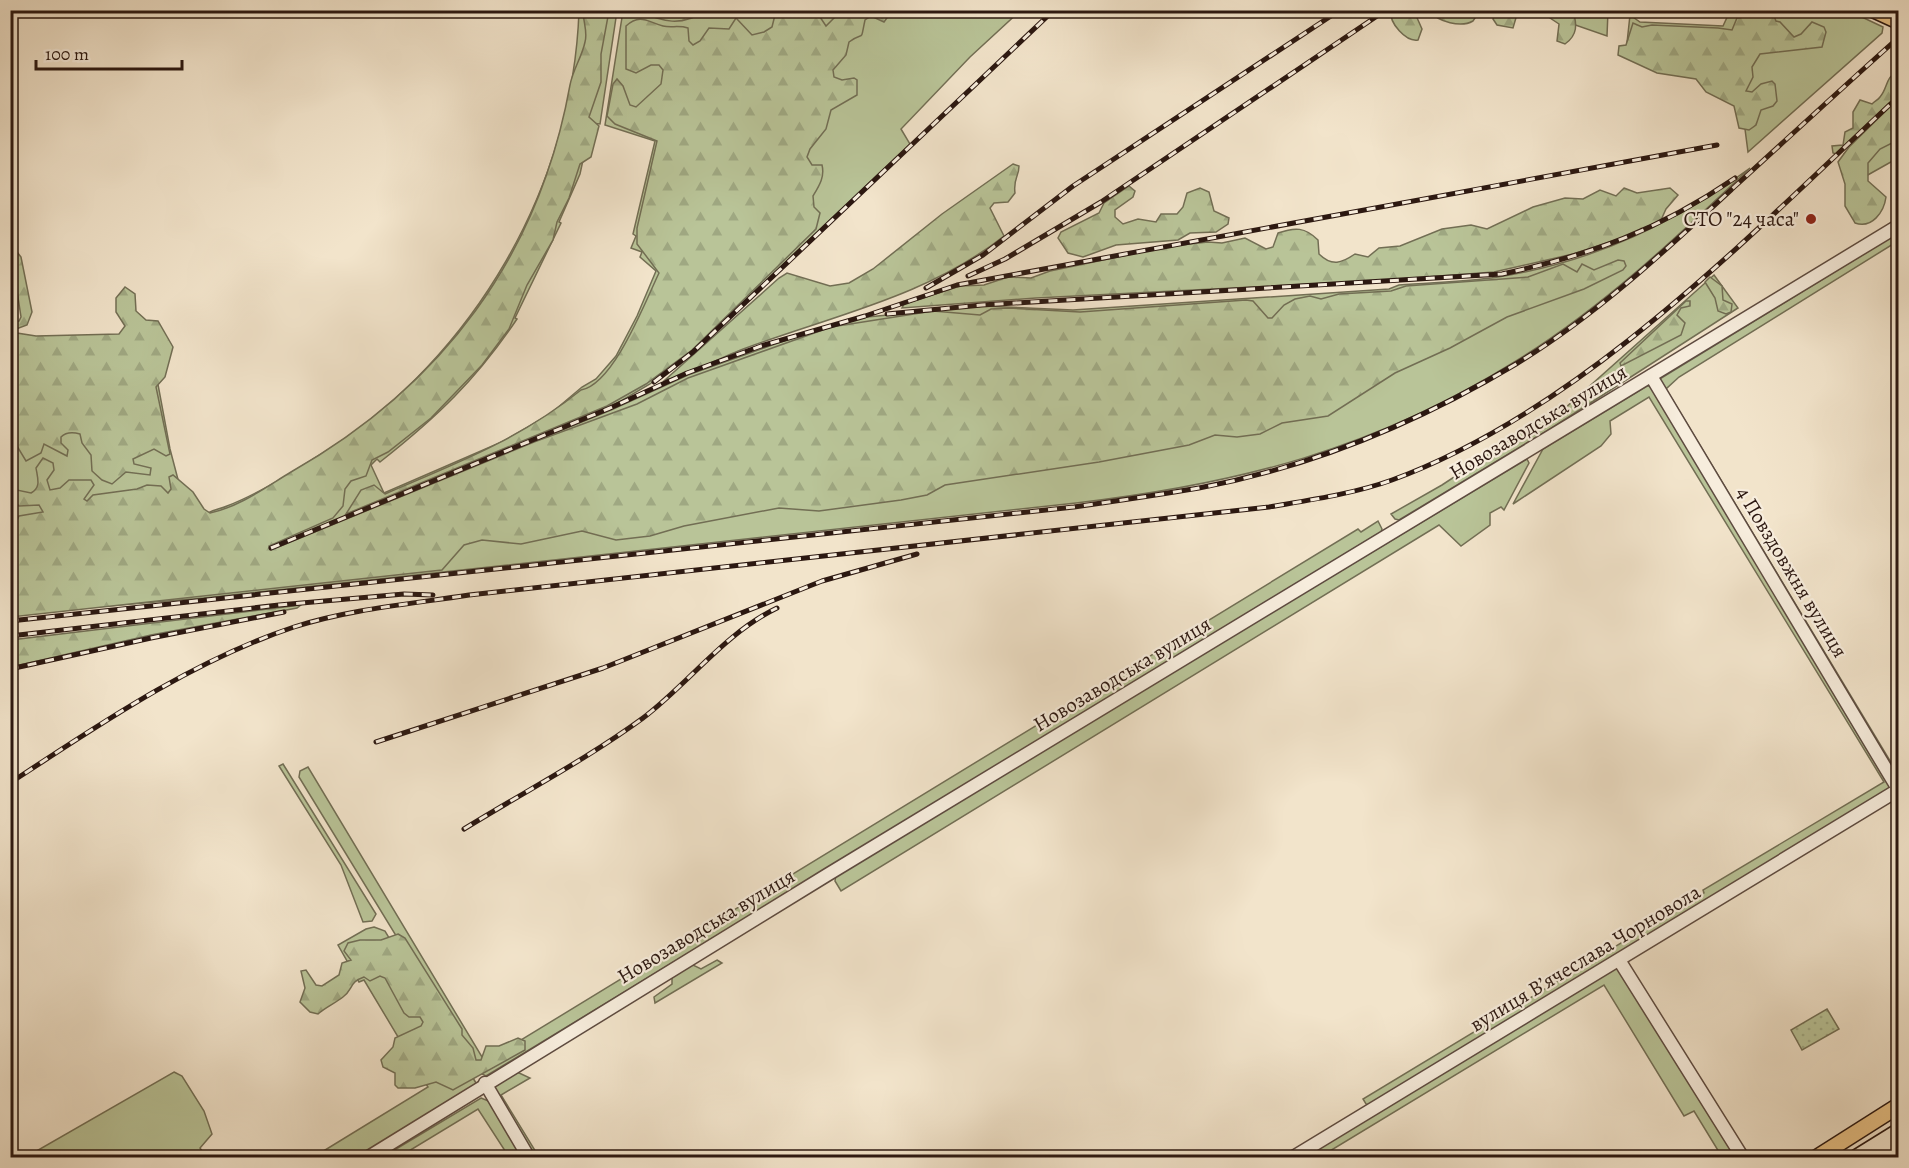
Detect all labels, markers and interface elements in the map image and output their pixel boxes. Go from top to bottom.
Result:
scale bar [36,33,182,71]
text: 100 m [45,42,89,66]
place label: СТО "24 часа" [1684,205,1799,233]
marker: СТО "24 часа" [1804,212,1818,226]
street label: Новозаводська вулиця [1444,358,1632,486]
street label: 4 Повздовжня вулиця [1730,481,1854,663]
street label: Новозаводська вулиця [1028,610,1216,738]
street label: Новозаводська вулиця [612,862,800,990]
street label: вулиця Вʼячеслава Чорновола [1464,878,1706,1038]

